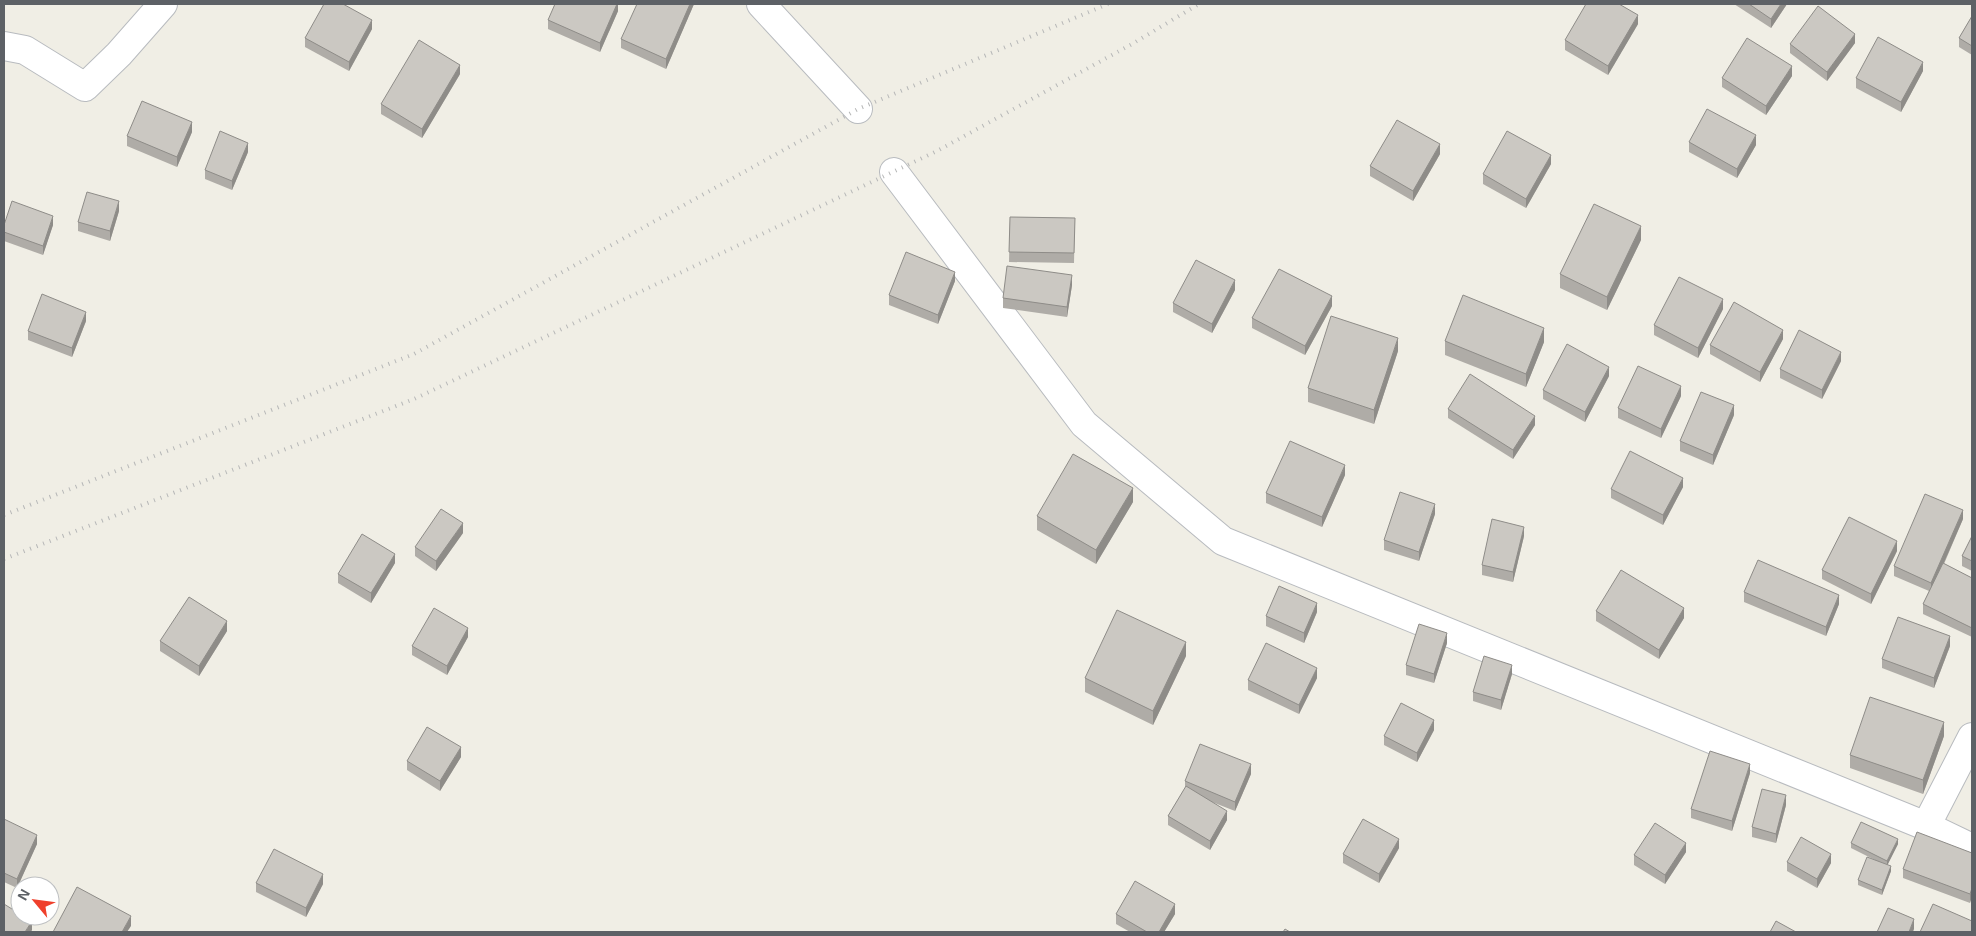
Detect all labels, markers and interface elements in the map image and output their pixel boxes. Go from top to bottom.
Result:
north arrow [10,876,60,926]
text: N [14,886,33,903]

